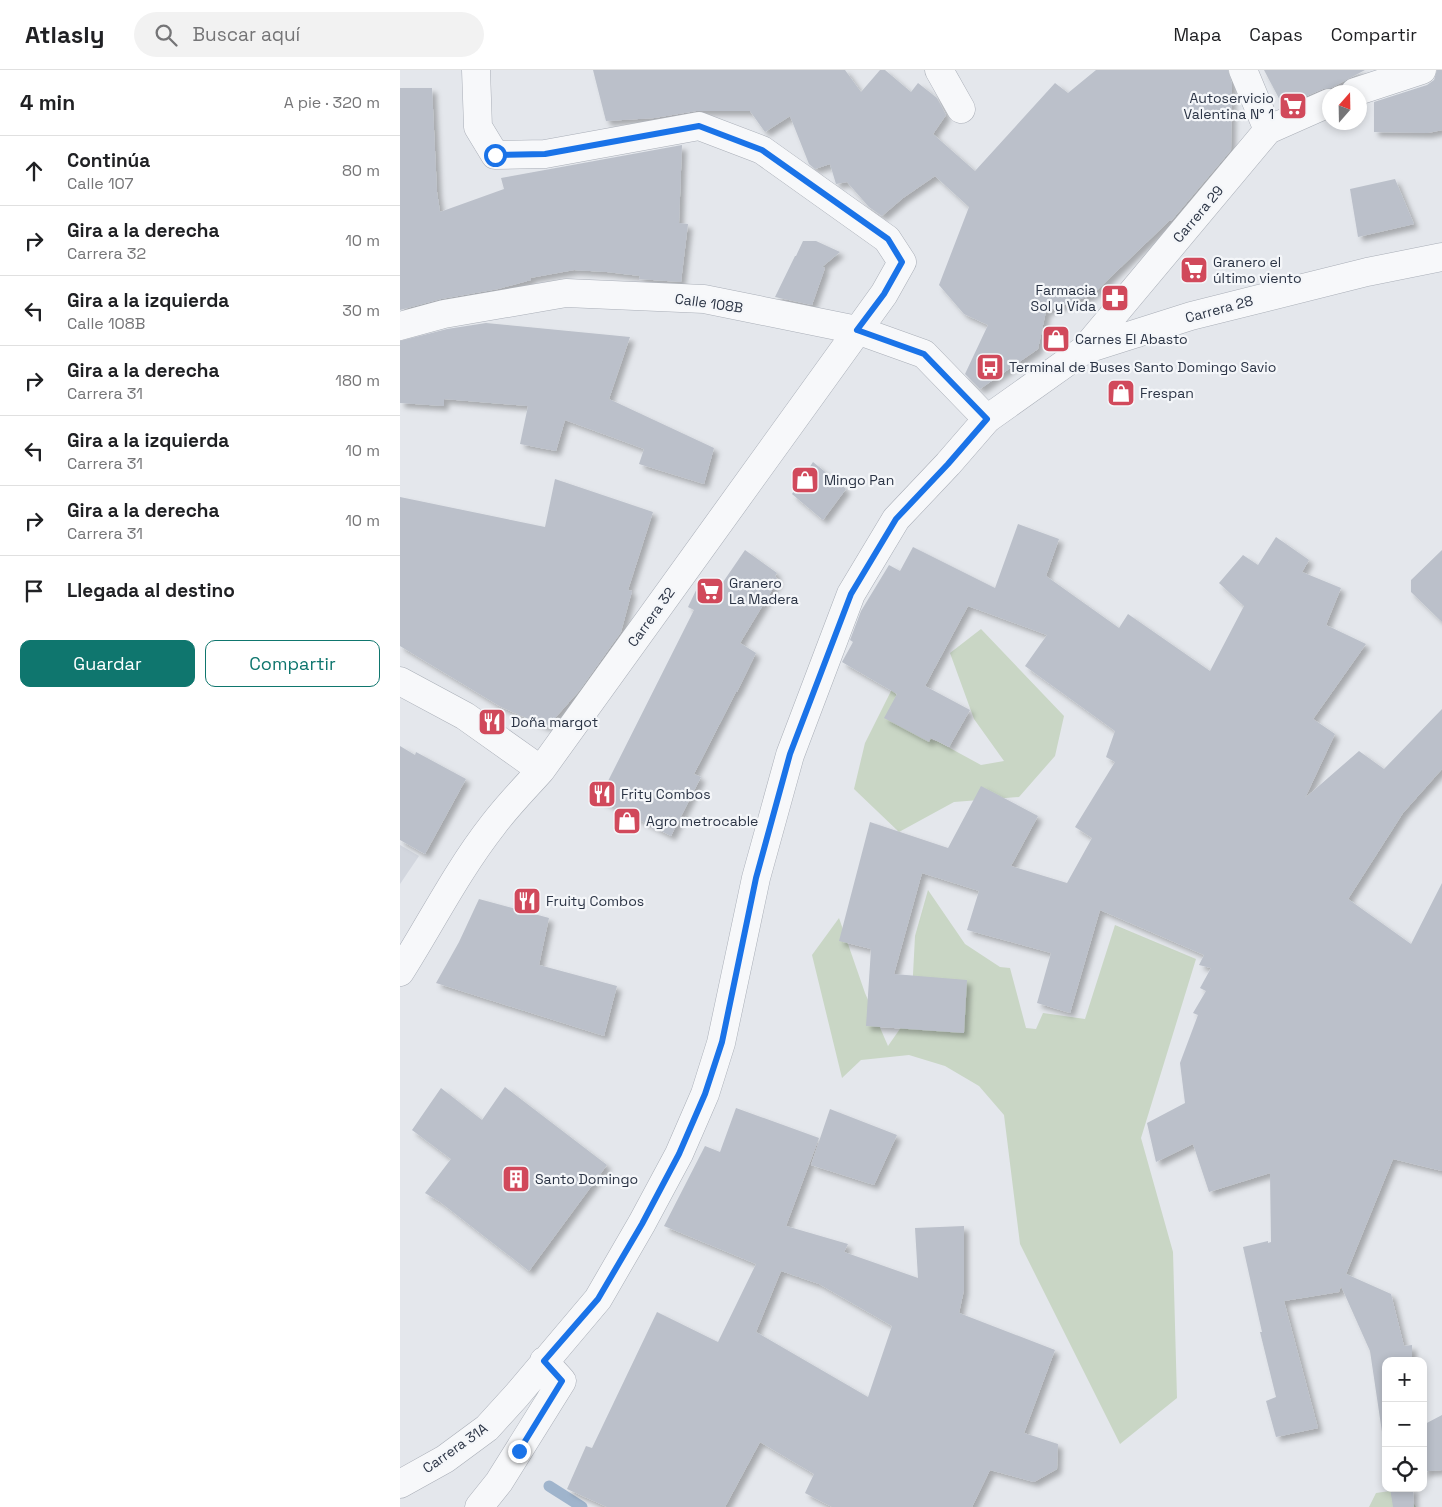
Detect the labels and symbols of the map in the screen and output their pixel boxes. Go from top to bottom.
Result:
north arrow [1322,85,1367,130]
place label: Autoservicio Valentina N° 1 [1183,89,1274,123]
supermarket icon: Autoservicio Valentina N° 1 [1278,91,1308,121]
route start [484,144,507,167]
street label: Carrera 29 [1169,182,1227,246]
place label: Granero el último viento [1213,253,1302,287]
supermarket icon: Granero el último viento [1179,255,1209,285]
place label: Farmacia Sol y Vida [1031,281,1096,315]
pharmacy icon: Farmacia Sol y Vida [1100,283,1130,313]
street label: Calle 108B [674,289,744,317]
street label: Carrera 28 [1183,291,1255,327]
shop icon: Carnes El Abasto [1041,324,1071,354]
place label: Carnes El Abasto [1075,330,1188,348]
bus stop icon: Terminal de Buses Santo Domingo Savio [975,352,1005,382]
place label: Terminal de Buses Santo Domingo Savio [1009,358,1276,376]
shop icon: Frespan [1106,378,1136,408]
place label: Frespan [1140,384,1194,402]
shop icon: Mingo Pan [790,465,820,495]
place label: Mingo Pan [824,471,894,489]
place label: Granero La Madera [729,574,799,608]
supermarket icon: Granero La Madera [695,576,725,606]
street label: Carrera 32 [623,584,679,650]
restaurant icon: Doña margot [477,707,507,737]
place label: Doña margot [511,713,598,731]
restaurant icon: Frity Combos [587,779,617,809]
place label: Frity Combos [621,785,711,803]
shop icon: Agro metrocable [612,806,642,836]
place label: Agro metrocable [646,812,758,830]
restaurant icon: Fruity Combos [512,886,542,916]
place label: Fruity Combos [546,892,644,910]
building icon: Santo Domingo [501,1164,531,1194]
place label: Santo Domingo [535,1170,638,1188]
street label: Carrera 31A [419,1419,491,1477]
route end [508,1440,531,1463]

